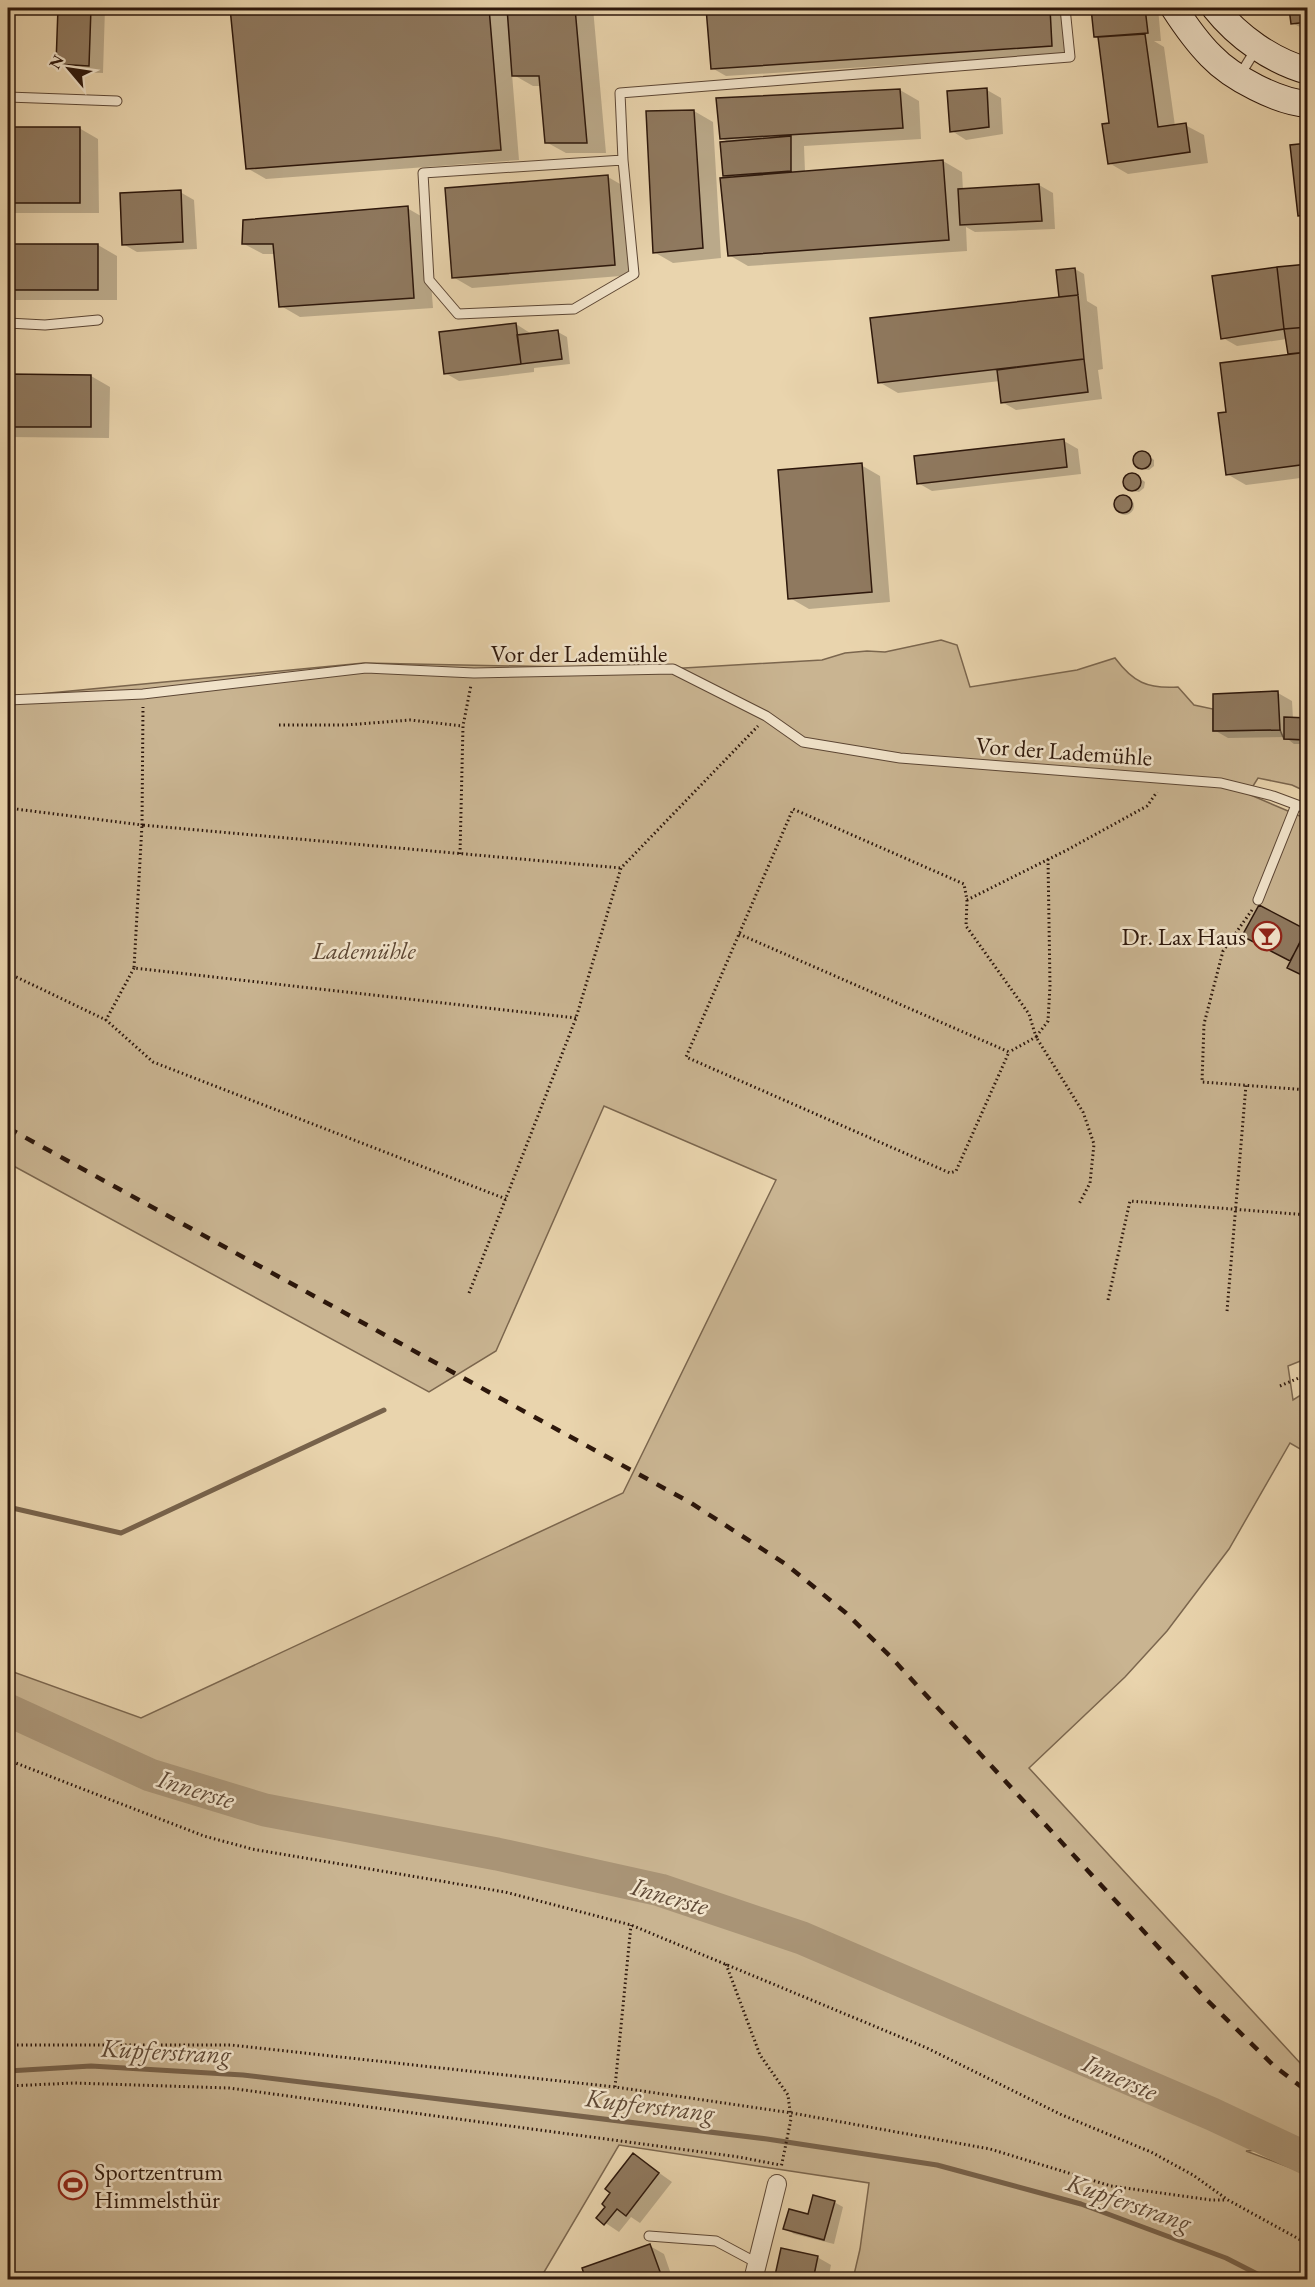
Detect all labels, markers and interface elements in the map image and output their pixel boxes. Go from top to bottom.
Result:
north arrow [39,39,99,99]
text: N [44,51,69,73]
street label: Vor der Lademühle [491,638,667,669]
street label: Vor der Lademühle [975,729,1153,773]
bar icon: Dr. Lax Haus [1251,920,1283,952]
place label: Dr. Lax Haus [1121,921,1246,952]
park label: Lademühle [311,935,416,966]
water label: Innerste [152,1761,240,1817]
water label: Innerste [627,1869,714,1923]
water label: Kupferstrang [99,2031,233,2071]
water label: Innerste [1076,2045,1164,2109]
water label: Kupferstrang [583,2080,718,2130]
place label: Sportzentrum Himmelsthür [94,2156,223,2215]
water label: Kupferstrang [1061,2164,1197,2240]
sports icon: Sportzentrum Himmelsthür [57,2169,89,2201]

